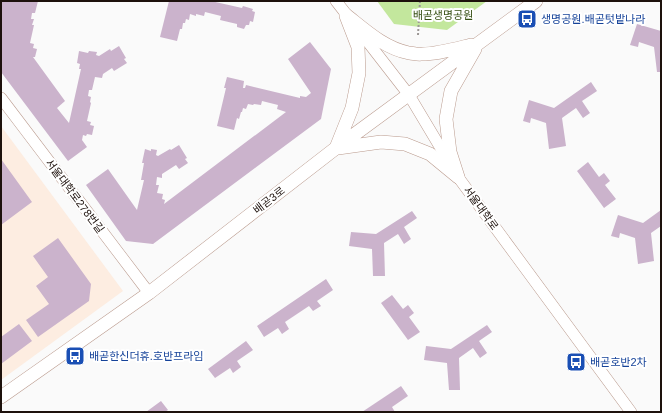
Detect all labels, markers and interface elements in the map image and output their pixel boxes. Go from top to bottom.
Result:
bus stop icon: 생명공원.배곧텃밭나라 [516,8,538,30]
park label: 배곧생명공원 [413,9,473,21]
place label: 생명공원.배곧텃밭나라 [541,13,645,25]
street label: 서울대학로278번길 [43,157,107,235]
street label: 배곧3로 [251,184,287,216]
street label: 서울대학로 [461,184,501,232]
bus stop icon: 배곧한신더휴.호반프라임 [64,345,86,367]
place label: 배곧한신더휴.호반프라임 [89,350,203,362]
bus stop icon: 배곧호반2차 [565,351,587,373]
place label: 배곧호반2차 [590,356,647,368]

